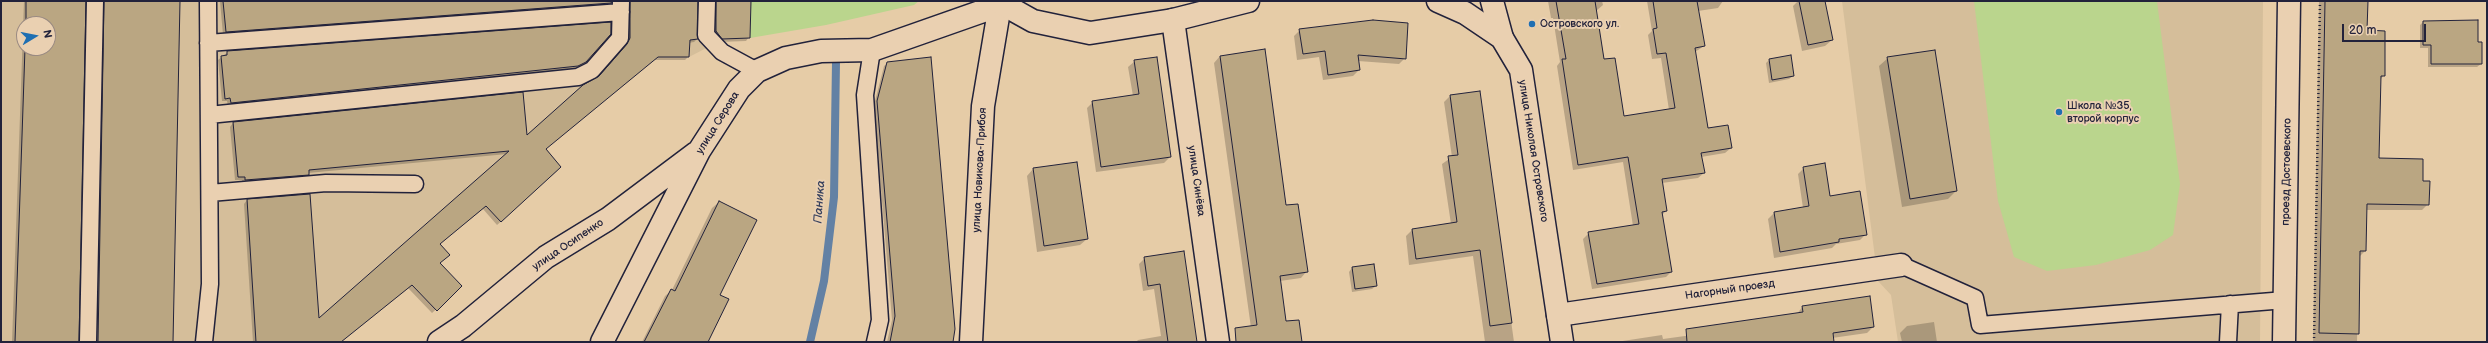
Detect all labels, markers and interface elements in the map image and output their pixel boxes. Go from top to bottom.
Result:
north arrow [16,16,56,56]
scale bar [2344,16,2428,42]
place label: Островского ул. [1540,17,1619,31]
marker: Островского ул. [1527,19,1537,29]
text: 20 m [2349,23,2376,38]
text: N [40,29,54,39]
street label: улица Николая Островского [1515,79,1551,223]
street label: улица Серова [694,89,742,157]
place label: Школа №35, второй корпус [2067,99,2139,125]
street label: улица Новикова-Прибоя [970,107,990,233]
marker: Школа №35, второй корпус [2054,107,2064,117]
street label: проезд Достоевского [2279,118,2295,226]
street label: улица Синёва [1184,145,1208,217]
water label: Паника [811,180,829,224]
street label: улица Осипенко [530,216,606,274]
street label: Нагорный проезд [1684,277,1776,303]

